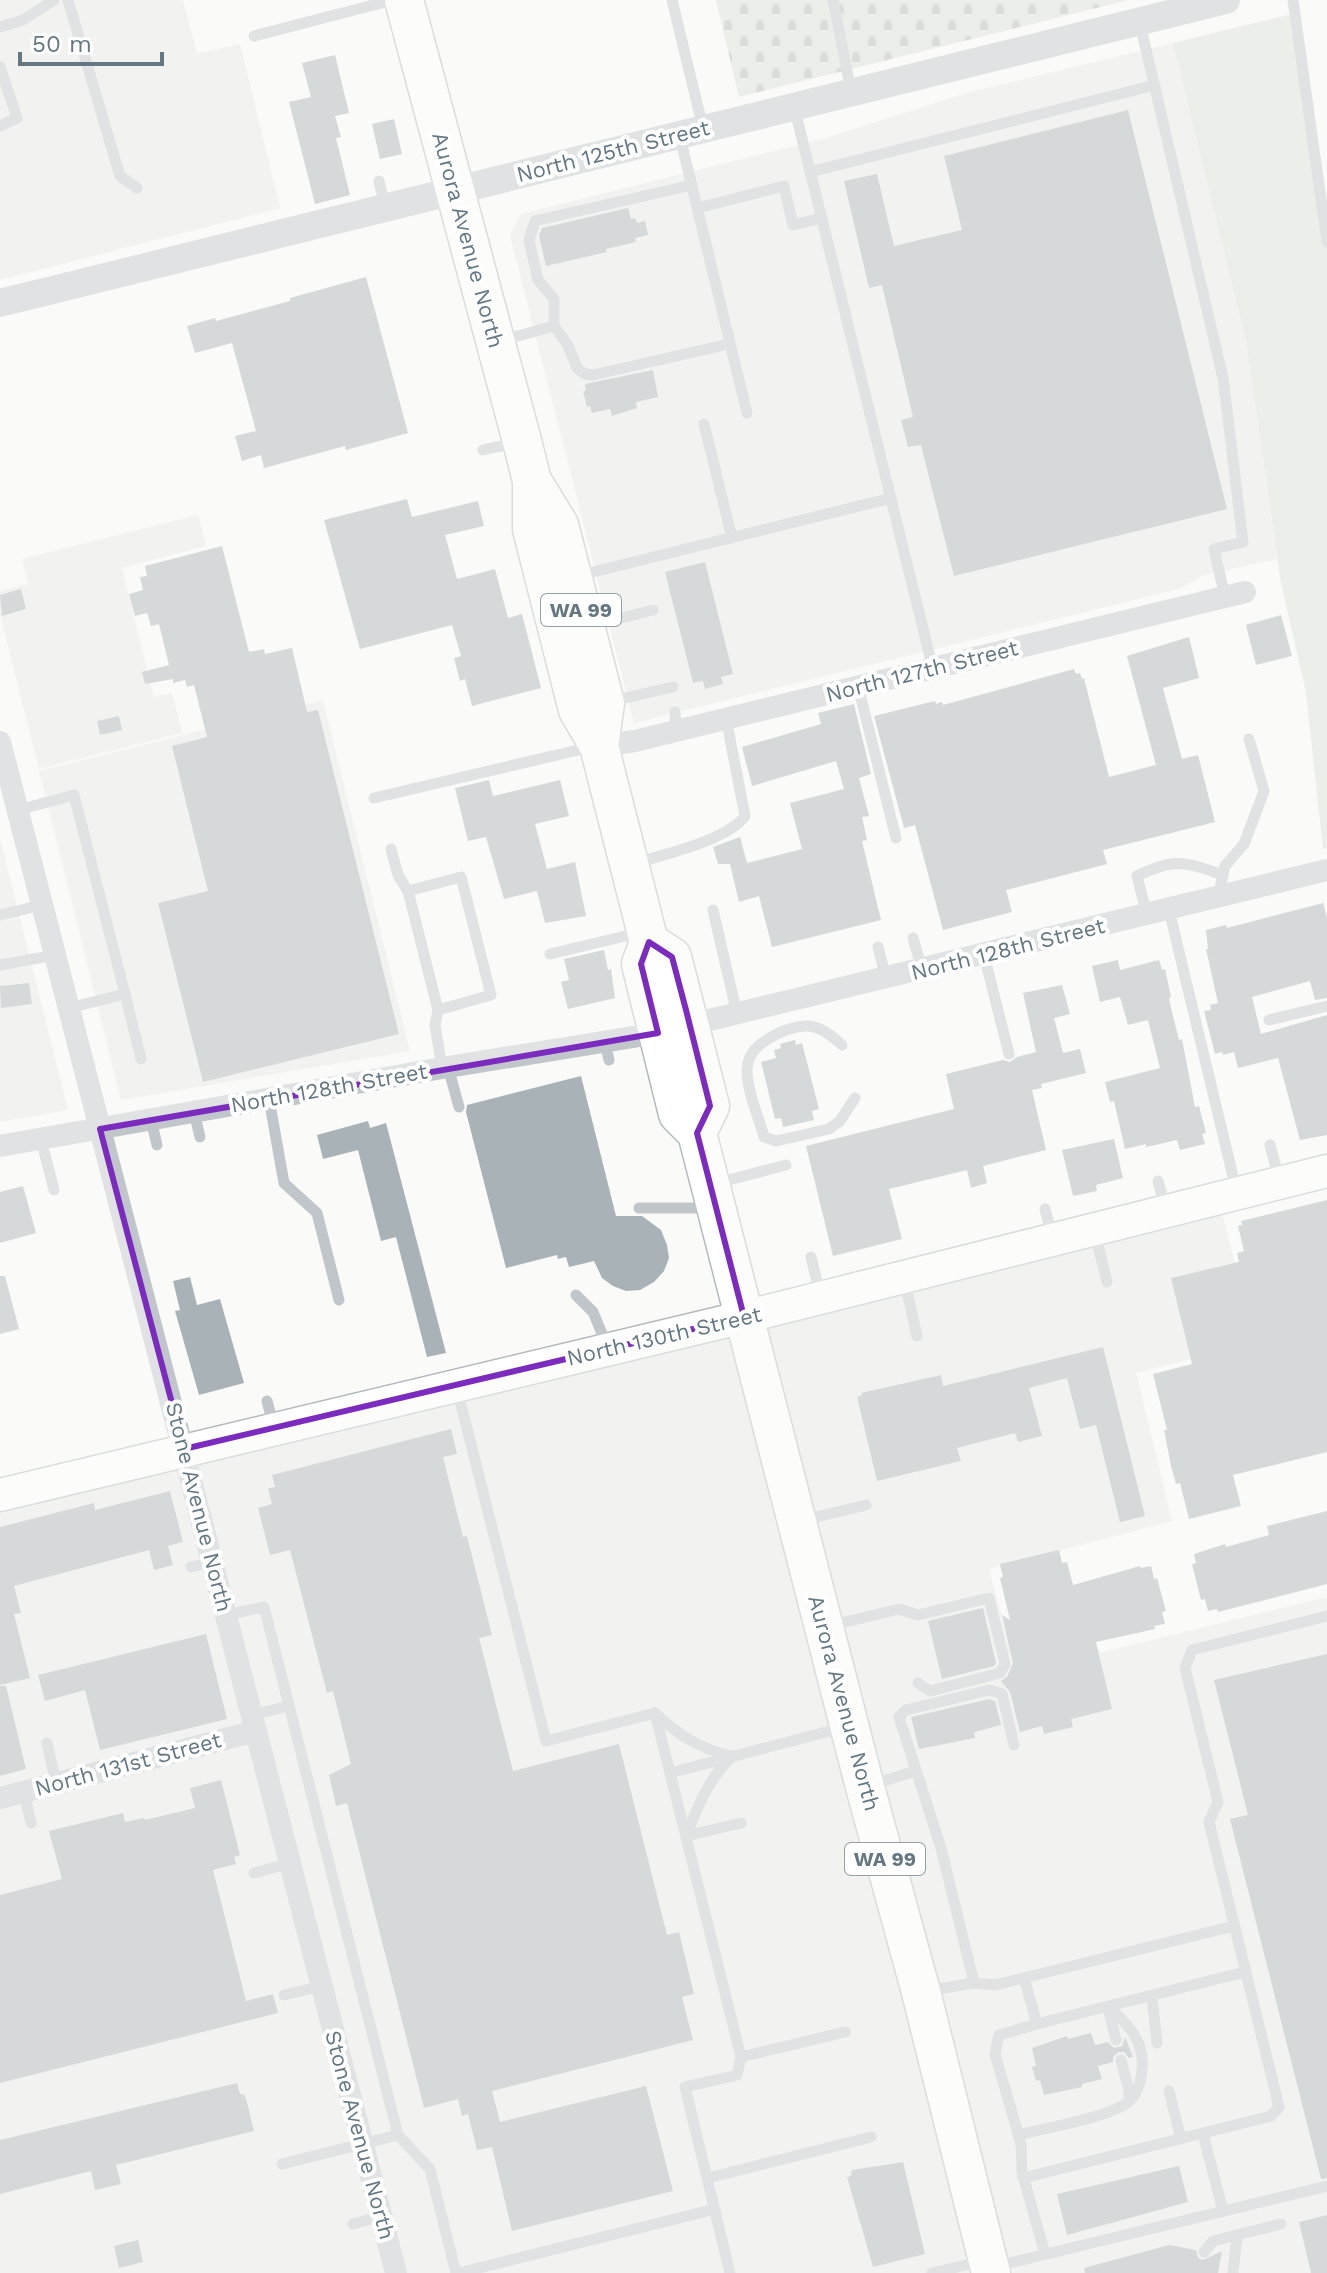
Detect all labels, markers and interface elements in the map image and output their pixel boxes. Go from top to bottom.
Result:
scale bar [20,16,162,66]
text: 50 m [32,30,92,58]
street label: North 125th Street [514,115,712,187]
street label: Aurora Avenue North [427,129,509,351]
road number: WA 99 [541,594,621,626]
street label: North 127th Street [823,635,1021,707]
street label: North 128th Street [908,913,1108,985]
street label: North 128th Street [229,1058,429,1118]
street label: North 130th Street [564,1301,764,1371]
street label: Stone Avenue North [161,1400,237,1614]
street label: Aurora Avenue North [803,1592,885,1814]
street label: North 131st Street [32,1727,224,1801]
road number: WA 99 [845,1843,925,1875]
street label: Stone Avenue North [320,2028,400,2242]

